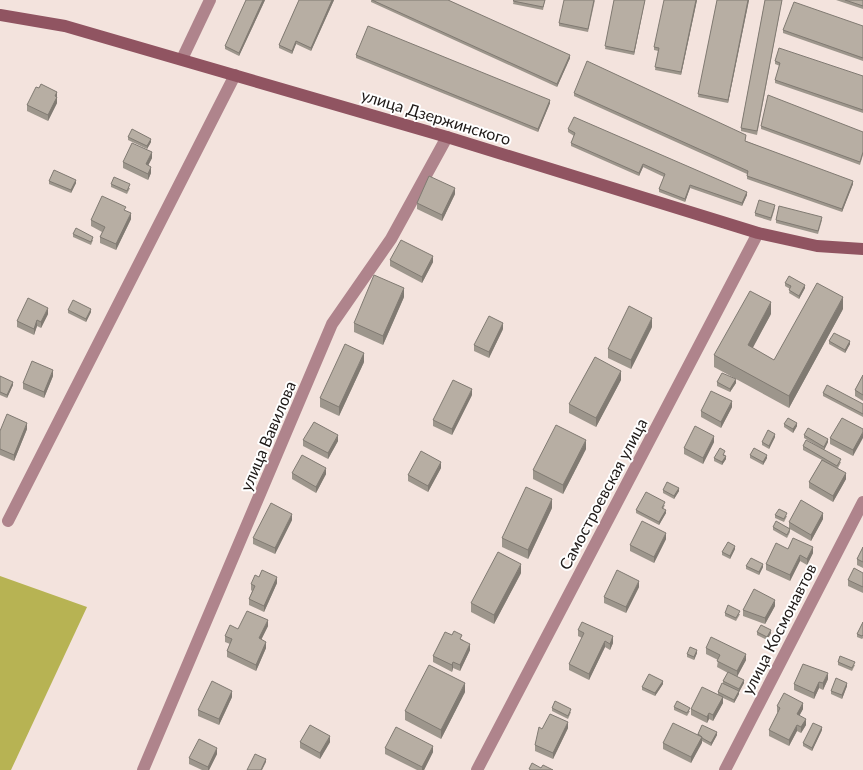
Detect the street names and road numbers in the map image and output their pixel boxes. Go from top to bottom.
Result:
street label: улица Дзержинского [359,85,513,148]
street label: улица Вавилова [236,378,299,494]
street label: Самостроевская улица [555,415,651,573]
street label: улица Космонавтов [737,560,820,697]

